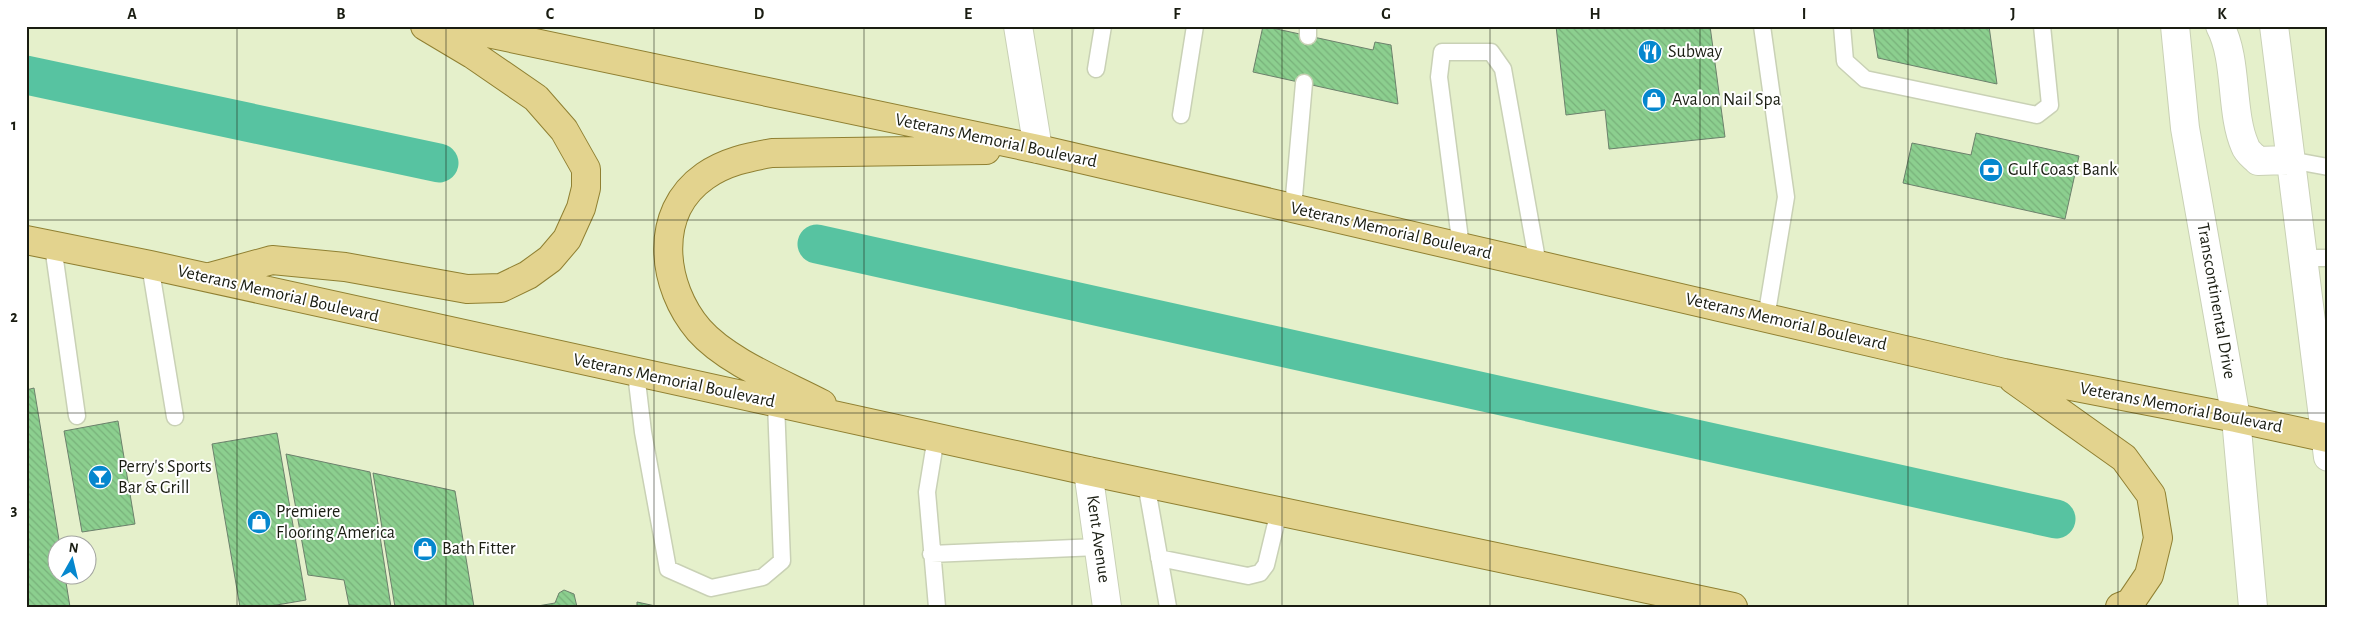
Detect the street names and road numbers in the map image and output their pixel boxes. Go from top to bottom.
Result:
street label: Veterans Memorial Boulevard [893,111,1099,171]
street label: Veterans Memorial Boulevard [1289,199,1493,263]
street label: Transcontinental Drive [2193,222,2239,380]
street label: Veterans Memorial Boulevard [176,262,380,326]
street label: Veterans Memorial Boulevard [1684,290,1888,354]
street label: Veterans Memorial Boulevard [571,351,777,411]
street label: Veterans Memorial Boulevard [2078,380,2284,436]
street label: Kent Avenue [1083,494,1113,584]

